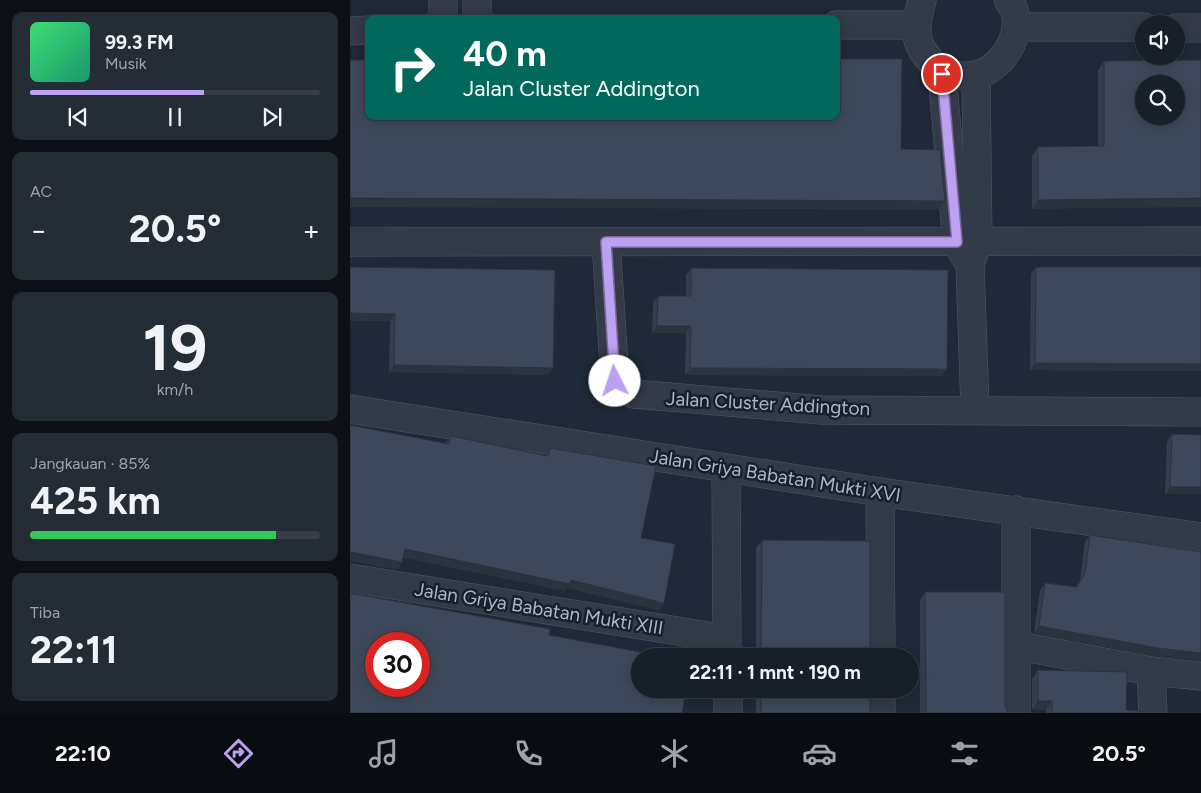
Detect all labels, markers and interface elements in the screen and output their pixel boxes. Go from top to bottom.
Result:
map controls [1135,15,1185,125]
button: sound [1135,15,1185,65]
text: 99.3 FM [105,31,174,54]
text: 40 m [463,33,547,75]
icon: right [380,35,445,100]
pin [921,53,963,95]
text: Musik [105,54,146,73]
icon: arrive [928,60,956,88]
text: Jalan Cluster Addington [463,75,700,102]
button: search [1135,75,1185,125]
icon: previous [64,103,92,131]
icon: pause [161,103,189,131]
icon: next [258,103,286,131]
text: AC [30,182,52,201]
text: 20.5° [129,206,221,252]
text: − [30,213,47,247]
text: + [303,213,320,247]
text: 19 [142,308,208,386]
position arrow [588,354,640,406]
text: km/h [157,380,193,399]
street label: Jalan Cluster Addington [665,387,871,420]
street label: Jalan Griya Babatan Mukti XVI [647,444,902,507]
text: Jangkauan · 85% [30,454,150,473]
text: 425 km [30,478,161,524]
street label: Jalan Griya Babatan Mukti XIII [413,577,665,640]
text: Tiba [30,603,60,622]
text: 22:11 [30,627,118,673]
speed limit sign: 30 [365,632,430,697]
text: 22:11 · 1 mnt · 190 m [689,661,861,684]
icon: directions [221,736,256,771]
icon: music [366,736,401,771]
icon: phone [511,736,546,771]
icon: climate [657,736,692,771]
icon: car [802,736,837,771]
icon: filters [947,736,982,771]
text: 22:10 [55,740,111,767]
text: 20.5° [1092,740,1146,767]

